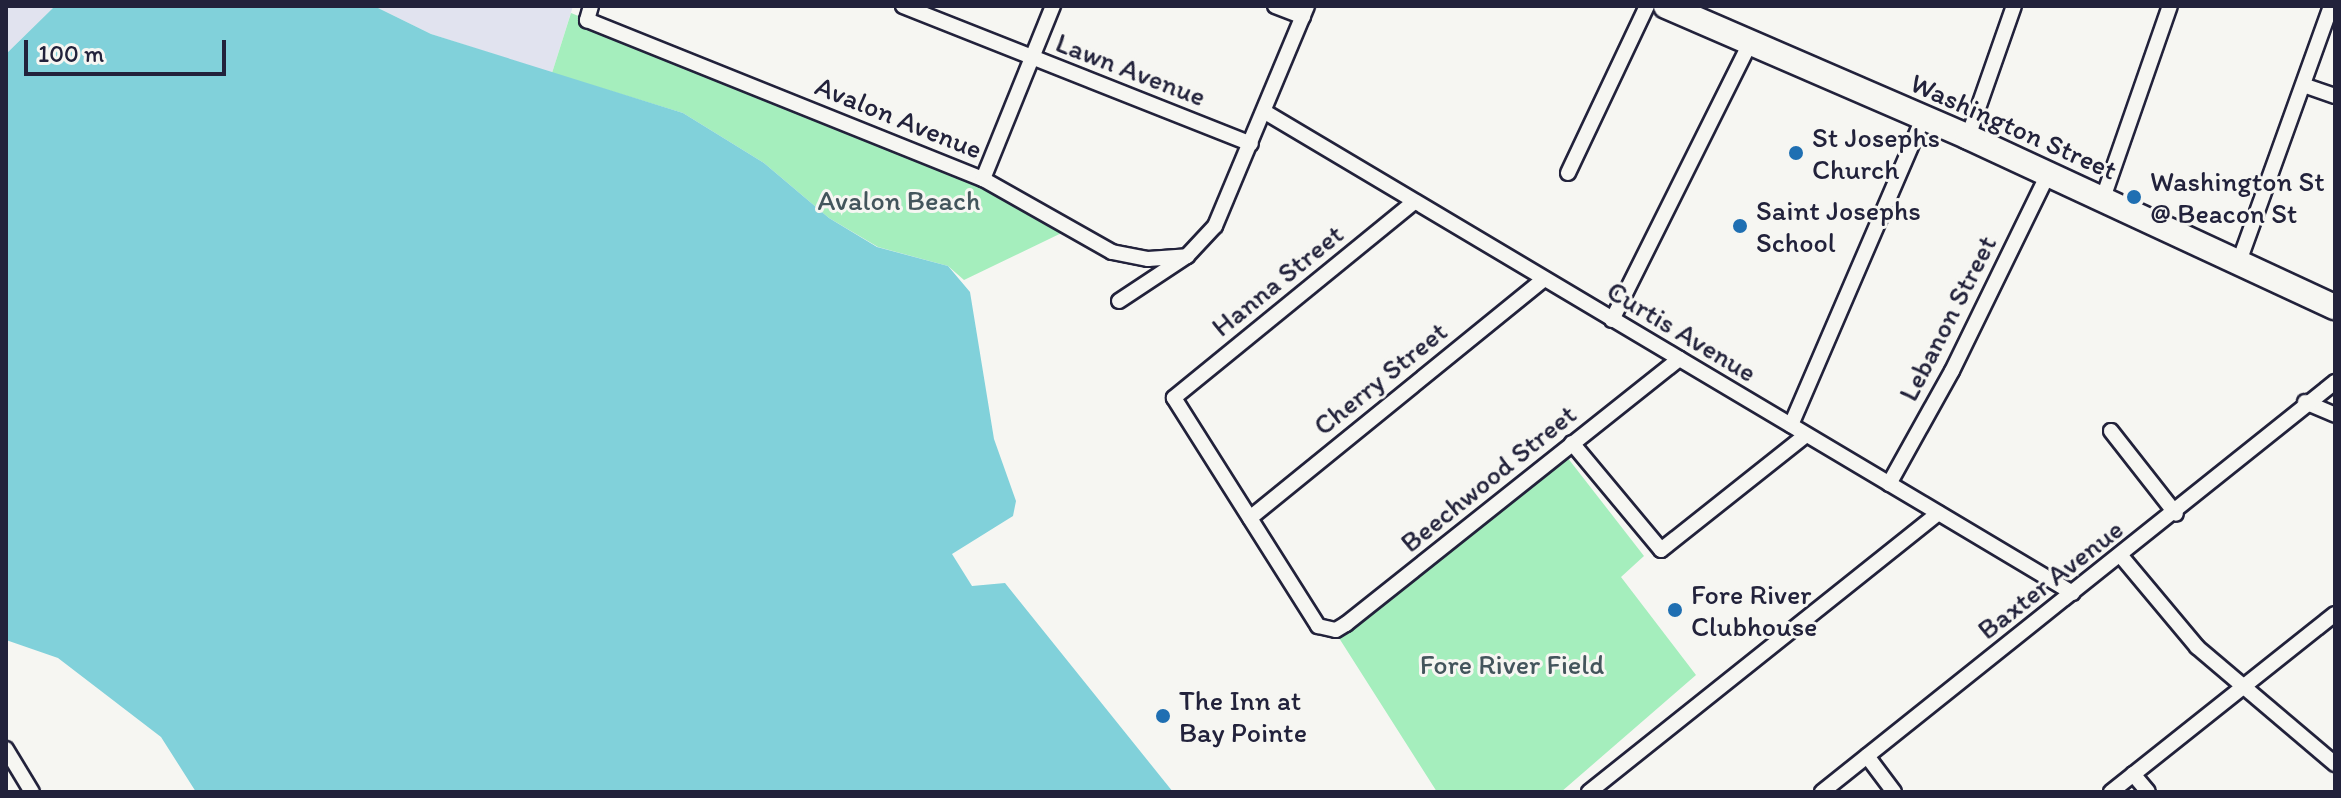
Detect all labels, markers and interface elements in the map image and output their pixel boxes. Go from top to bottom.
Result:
scale bar [28,24,230,74]
street label: Lawn Avenue [1052,25,1210,113]
text: 100 m [38,39,104,68]
street label: Washington Street [1906,65,2122,187]
street label: Avalon Avenue [811,68,987,166]
place label: St Josephs Church [1812,120,1939,186]
marker: St Josephs Church [1787,144,1805,162]
place label: Washington St @ Beacon St [2150,164,2325,230]
park label: Avalon Beach [818,183,980,217]
marker: Washington St @ Beacon St [2125,188,2143,206]
place label: Saint Josephs School [1756,193,1920,259]
street label: Hanna Street [1205,217,1349,343]
marker: Saint Josephs School [1731,217,1749,235]
street label: Lebanon Street [1891,230,2003,406]
street label: Curtis Avenue [1601,273,1763,389]
street label: Cherry Street [1307,314,1453,442]
street label: Beechwood Street [1394,397,1582,559]
street label: Baxter Avenue [1971,512,2129,646]
place label: Fore River Clubhouse [1691,577,1817,643]
marker: Fore River Clubhouse [1666,601,1684,619]
park label: Fore River Field [1420,647,1604,681]
place label: The Inn at Bay Pointe [1179,683,1307,749]
marker: The Inn at Bay Pointe [1154,707,1172,725]

